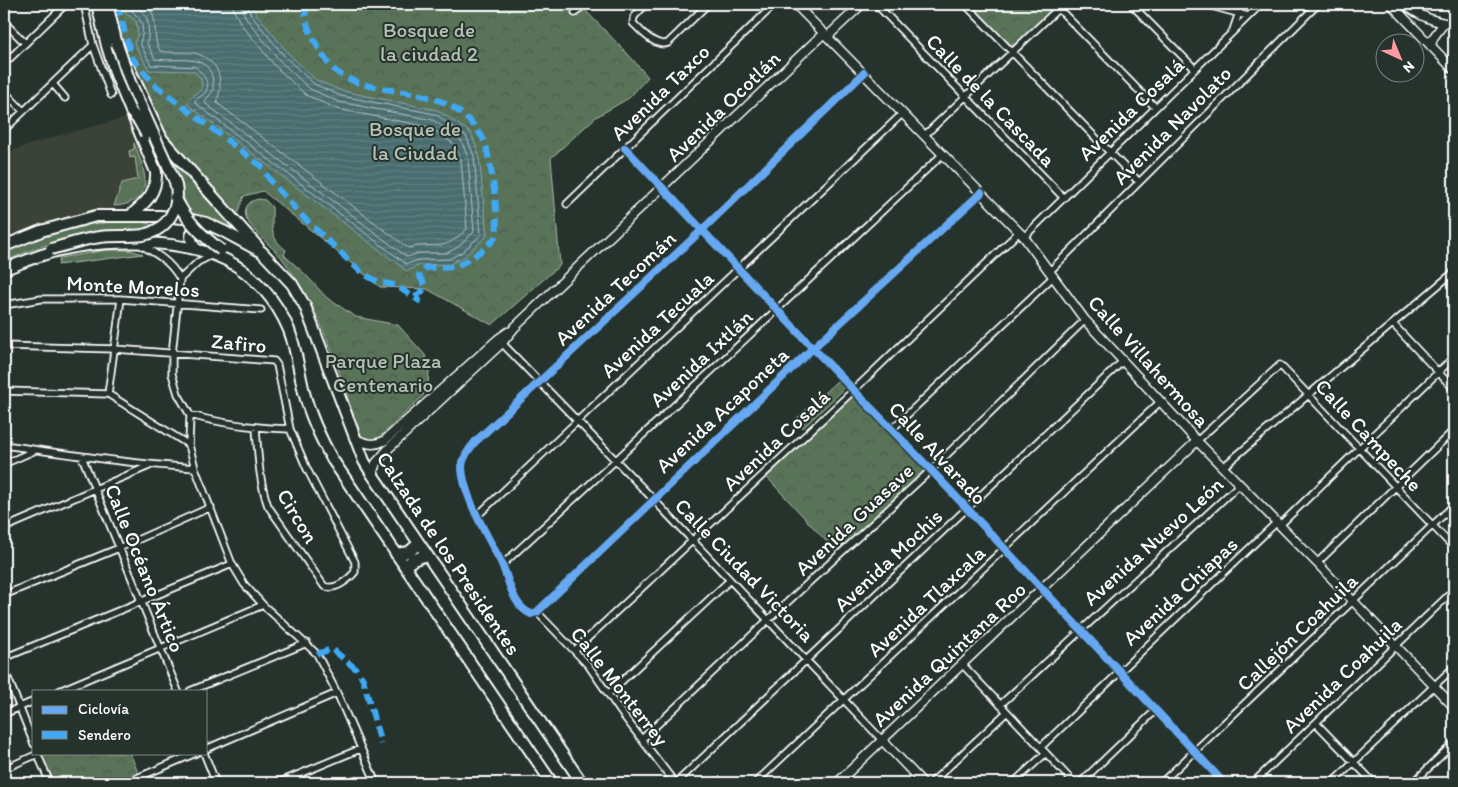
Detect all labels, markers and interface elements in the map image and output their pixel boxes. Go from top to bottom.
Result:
park label: Bosque de la ciudad 2 [380,17,478,66]
street label: Calle de la Cascada [921,28,1061,172]
north arrow [1376,32,1426,82]
street label: Avenida Taxco [605,39,715,145]
street label: Avenida Ocotlán [661,45,785,167]
street label: Avenida Cosalá [1073,52,1189,166]
text: N [1399,58,1418,76]
street label: Avenida Navolato [1108,61,1236,189]
park label: Bosque de la Ciudad [369,116,461,165]
street label: Avenida Tecomán [549,225,681,351]
street label: Avenida Tecuala [595,265,719,383]
street label: Monte Morelos [66,270,200,302]
street label: Calle Villahermosa [1083,290,1215,432]
street label: Avenida Ixtlán [644,304,758,412]
street label: Zafiro [210,328,268,358]
street label: Avenida Acaponeta [650,342,794,478]
park label: Parque Plaza Centenario [325,348,441,397]
street label: Calle Campeche [1310,373,1428,497]
street label: Avenida Cosalá [717,384,835,496]
street label: Calle Alvarado [884,396,992,510]
street label: Calzada de los Presidentes [371,446,527,660]
street label: Avenida Guasave [790,458,918,580]
street label: Avenida Nuevo León [1078,472,1228,610]
street label: Calle Océano Ártico [100,480,190,656]
street label: Circon [272,484,324,548]
street label: Calle Ciudad Victoria [670,493,820,647]
street label: Avenida Mochis [829,503,947,617]
street label: Avenida Chiapas [1117,531,1243,651]
street label: Avenida Tlaxcala [862,540,990,662]
street label: Callejón Coahuila [1231,568,1363,696]
street label: Avenida Quintana Roo [867,576,1031,732]
street label: Avenida Coahuila [1277,612,1407,738]
street label: Calle Monterrey [566,621,674,751]
legend [32,690,208,754]
text: Ciclovía [78,700,129,718]
text: Sendero [78,726,131,744]

